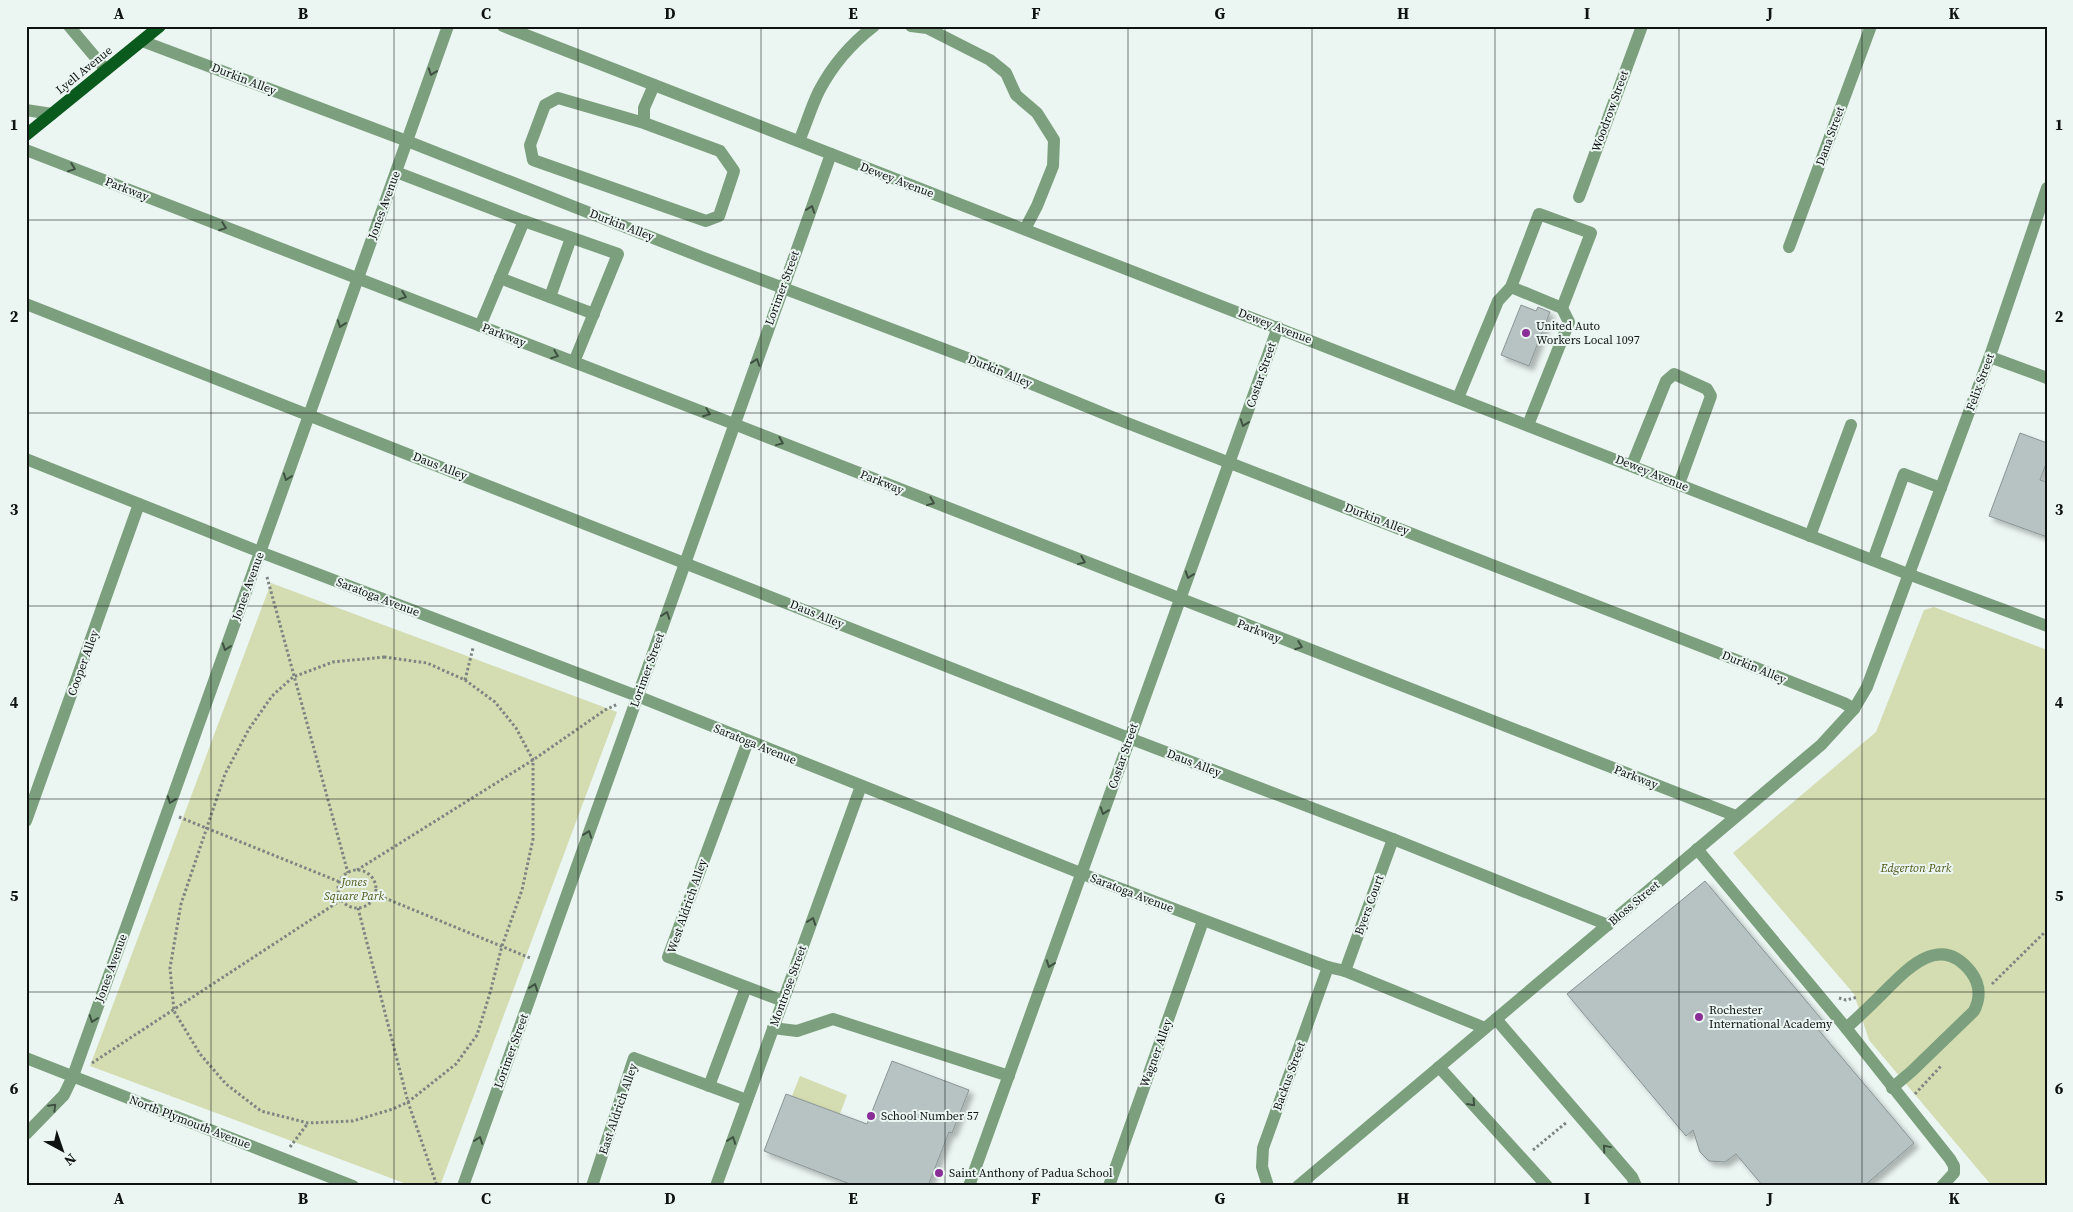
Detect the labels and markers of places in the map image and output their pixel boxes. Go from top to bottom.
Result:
place label: United Auto Workers Local 1097 [1536,318,1640,348]
marker: United Auto Workers Local 1097 [1520,327,1532,339]
place label: Rochester International Academy [1709,1002,1833,1032]
marker: Rochester International Academy [1693,1011,1705,1023]
place label: School Number 57 [881,1108,979,1124]
marker: School Number 57 [865,1110,877,1122]
place label: Saint Anthony of Padua School [949,1165,1113,1181]
marker: Saint Anthony of Padua School [933,1167,945,1179]

